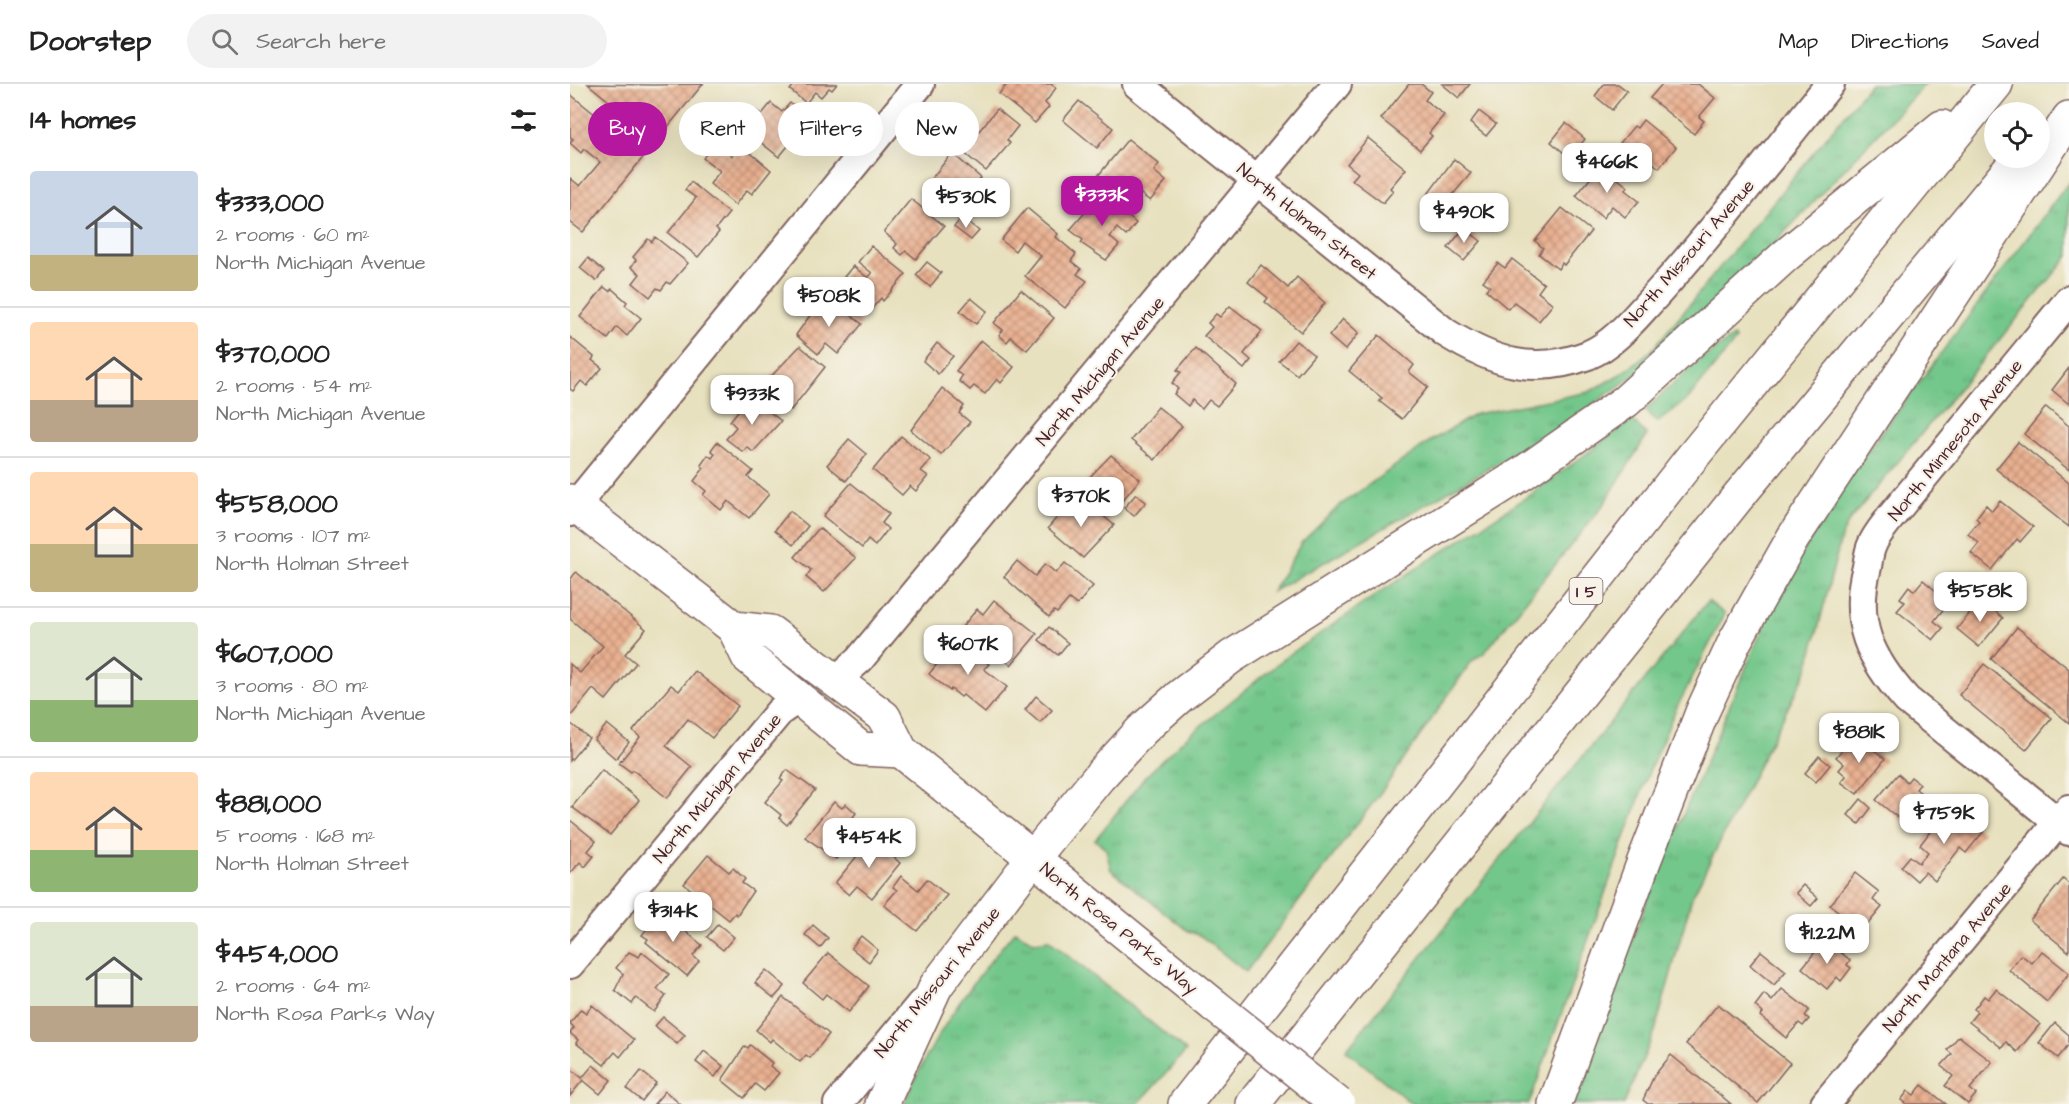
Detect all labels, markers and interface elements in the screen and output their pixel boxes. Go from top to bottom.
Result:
search box [187,14,607,68]
text: Doorstep [30,22,151,61]
icon: search [208,25,241,58]
text: Search here [256,26,386,57]
text: Map [1778,27,1818,56]
text: Directions [1851,27,1949,56]
text: Saved [1982,27,2039,56]
text: 14 homes [30,102,136,138]
chip: Buy [588,102,667,156]
chip: Rent [679,102,766,156]
chip: Filters [778,102,883,156]
chip: New [895,102,979,156]
map controls [1984,102,2050,168]
button: locate [1984,102,2050,168]
icon: filters [507,104,540,137]
pin: $466K [1565,143,1649,194]
text: $466K [1576,148,1638,176]
street label: North Holman Street [1231,157,1383,286]
street label: North Missouri Avenue [1618,174,1761,332]
pin: $333K [1060,176,1144,227]
pin: $530K [924,178,1008,229]
text: $333K [1075,181,1129,209]
text: $530K [936,183,996,211]
text: $333,000 [216,185,324,221]
pin: $490K [1422,193,1506,244]
icon: home [78,195,150,267]
text: $490K [1434,198,1494,226]
text: 2 rooms · 60 m² [216,221,370,249]
text: North Michigan Avenue [216,249,425,277]
pin: $508K [787,277,871,328]
text: $508K [798,282,861,310]
street label: North Michigan Avenue [1030,291,1171,452]
text: $370,000 [216,336,330,372]
icon: home [78,346,150,418]
street label: North Minnesota Avenue [1882,354,2029,526]
text: 2 rooms · 54 m² [216,372,372,400]
pin: $933K [710,375,794,426]
text: $933K [725,380,779,408]
text: North Michigan Avenue [216,400,425,428]
pin: $370K [1039,477,1123,528]
text: $370K [1052,482,1110,510]
text: $558,000 [216,486,338,522]
icon: home [78,496,150,568]
text: 3 rooms · 107 m² [216,522,371,550]
text: North Holman Street [216,550,409,578]
pin: $558K [1938,572,2022,623]
text: $558K [1948,577,2012,605]
road number: I 5 [1570,578,1602,604]
pin: $607K [926,625,1010,676]
text: $607K [938,630,998,658]
text: $607,000 [216,636,333,672]
icon: home [78,646,150,718]
text: 3 rooms · 80 m² [216,672,369,700]
text: North Michigan Avenue [216,700,425,728]
street label: North Michigan Avenue [647,708,788,869]
pin: $881K [1817,713,1901,764]
text: $881K [1833,718,1885,746]
text: $881,000 [216,786,321,822]
pin: $759K [1902,794,1986,845]
icon: home [78,796,150,868]
text: $759K [1913,799,1975,827]
pin: $454K [827,818,911,869]
text: 5 rooms · 168 m² [216,822,375,850]
text: $454K [837,823,901,851]
text: North Holman Street [216,850,409,878]
street label: North Rosa Parks Way [1034,857,1203,1001]
street label: North Montana Avenue [1877,877,2018,1038]
pin: $314K [631,892,715,943]
text: $314K [648,897,698,925]
street label: North Missouri Avenue [869,901,1006,1063]
pin: $1.22M [1778,914,1876,965]
text: $1.22M [1799,919,1855,947]
text: $454,000 [216,936,338,972]
icon: home [78,946,150,1018]
text: 2 rooms · 64 m² [216,972,371,1000]
text: North Rosa Parks Way [216,1000,435,1028]

